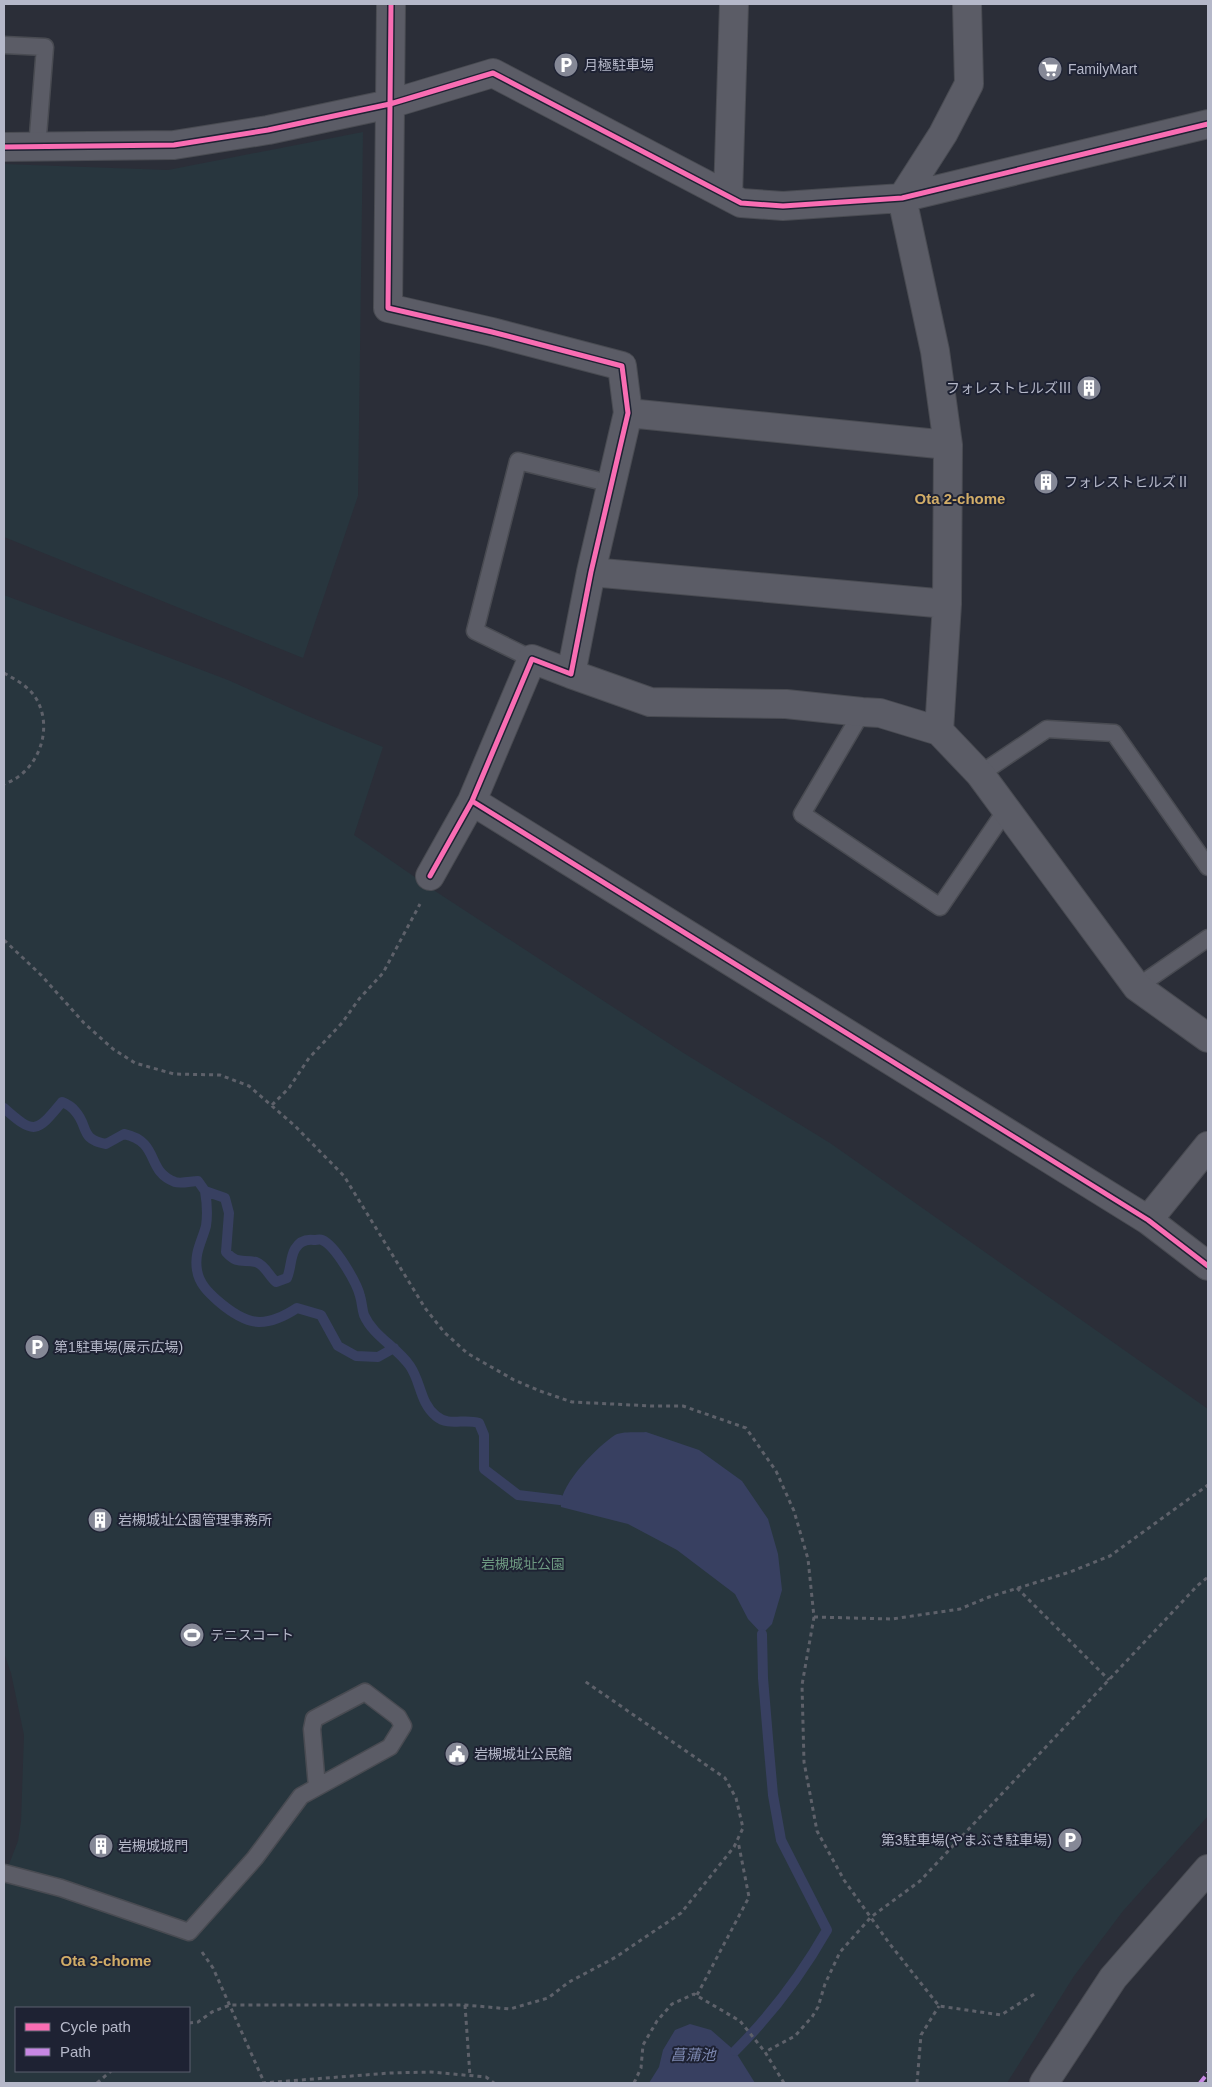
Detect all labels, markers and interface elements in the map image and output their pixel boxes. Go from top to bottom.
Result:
parking icon: 月極駐車場 [553,52,579,78]
supermarket icon: FamilyMart [1037,56,1063,82]
place label: 月極駐車場 [584,57,654,73]
place label: FamilyMart [1068,61,1137,77]
building icon: フォレストヒルズⅢ [1076,375,1102,401]
place label: フォレストヒルズⅢ [946,380,1072,396]
building icon: フォレストヒルズⅡ [1033,469,1059,495]
place label: フォレストヒルズⅡ [1064,474,1190,490]
district label: Ota 2-chome [915,490,1005,507]
parking icon: 第1駐車場(展示広場) [24,1334,50,1360]
place label: 第1駐車場(展示広場) [54,1339,183,1355]
building icon: 岩槻城址公園管理事務所 [87,1507,113,1533]
place label: 岩槻城址公園管理事務所 [118,1512,272,1528]
park label: 岩槻城址公園 [481,1556,565,1572]
sports icon: テニスコート [179,1622,205,1648]
place label: テニスコート [210,1627,294,1643]
public building icon: 岩槻城址公民館 [444,1741,470,1767]
place label: 岩槻城址公民館 [474,1746,572,1762]
parking icon: 第3駐車場(やまぶき駐車場) [1057,1827,1083,1853]
place label: 第3駐車場(やまぶき駐車場) [881,1832,1052,1848]
building icon: 岩槻城城門 [88,1833,114,1859]
place label: 岩槻城城門 [118,1838,188,1854]
district label: Ota 3-chome [61,1952,151,1969]
legend [15,2007,190,2072]
text: Cycle path [60,2018,131,2035]
text: Path [60,2043,91,2060]
water label: 菖蒲池 [670,2046,717,2063]

